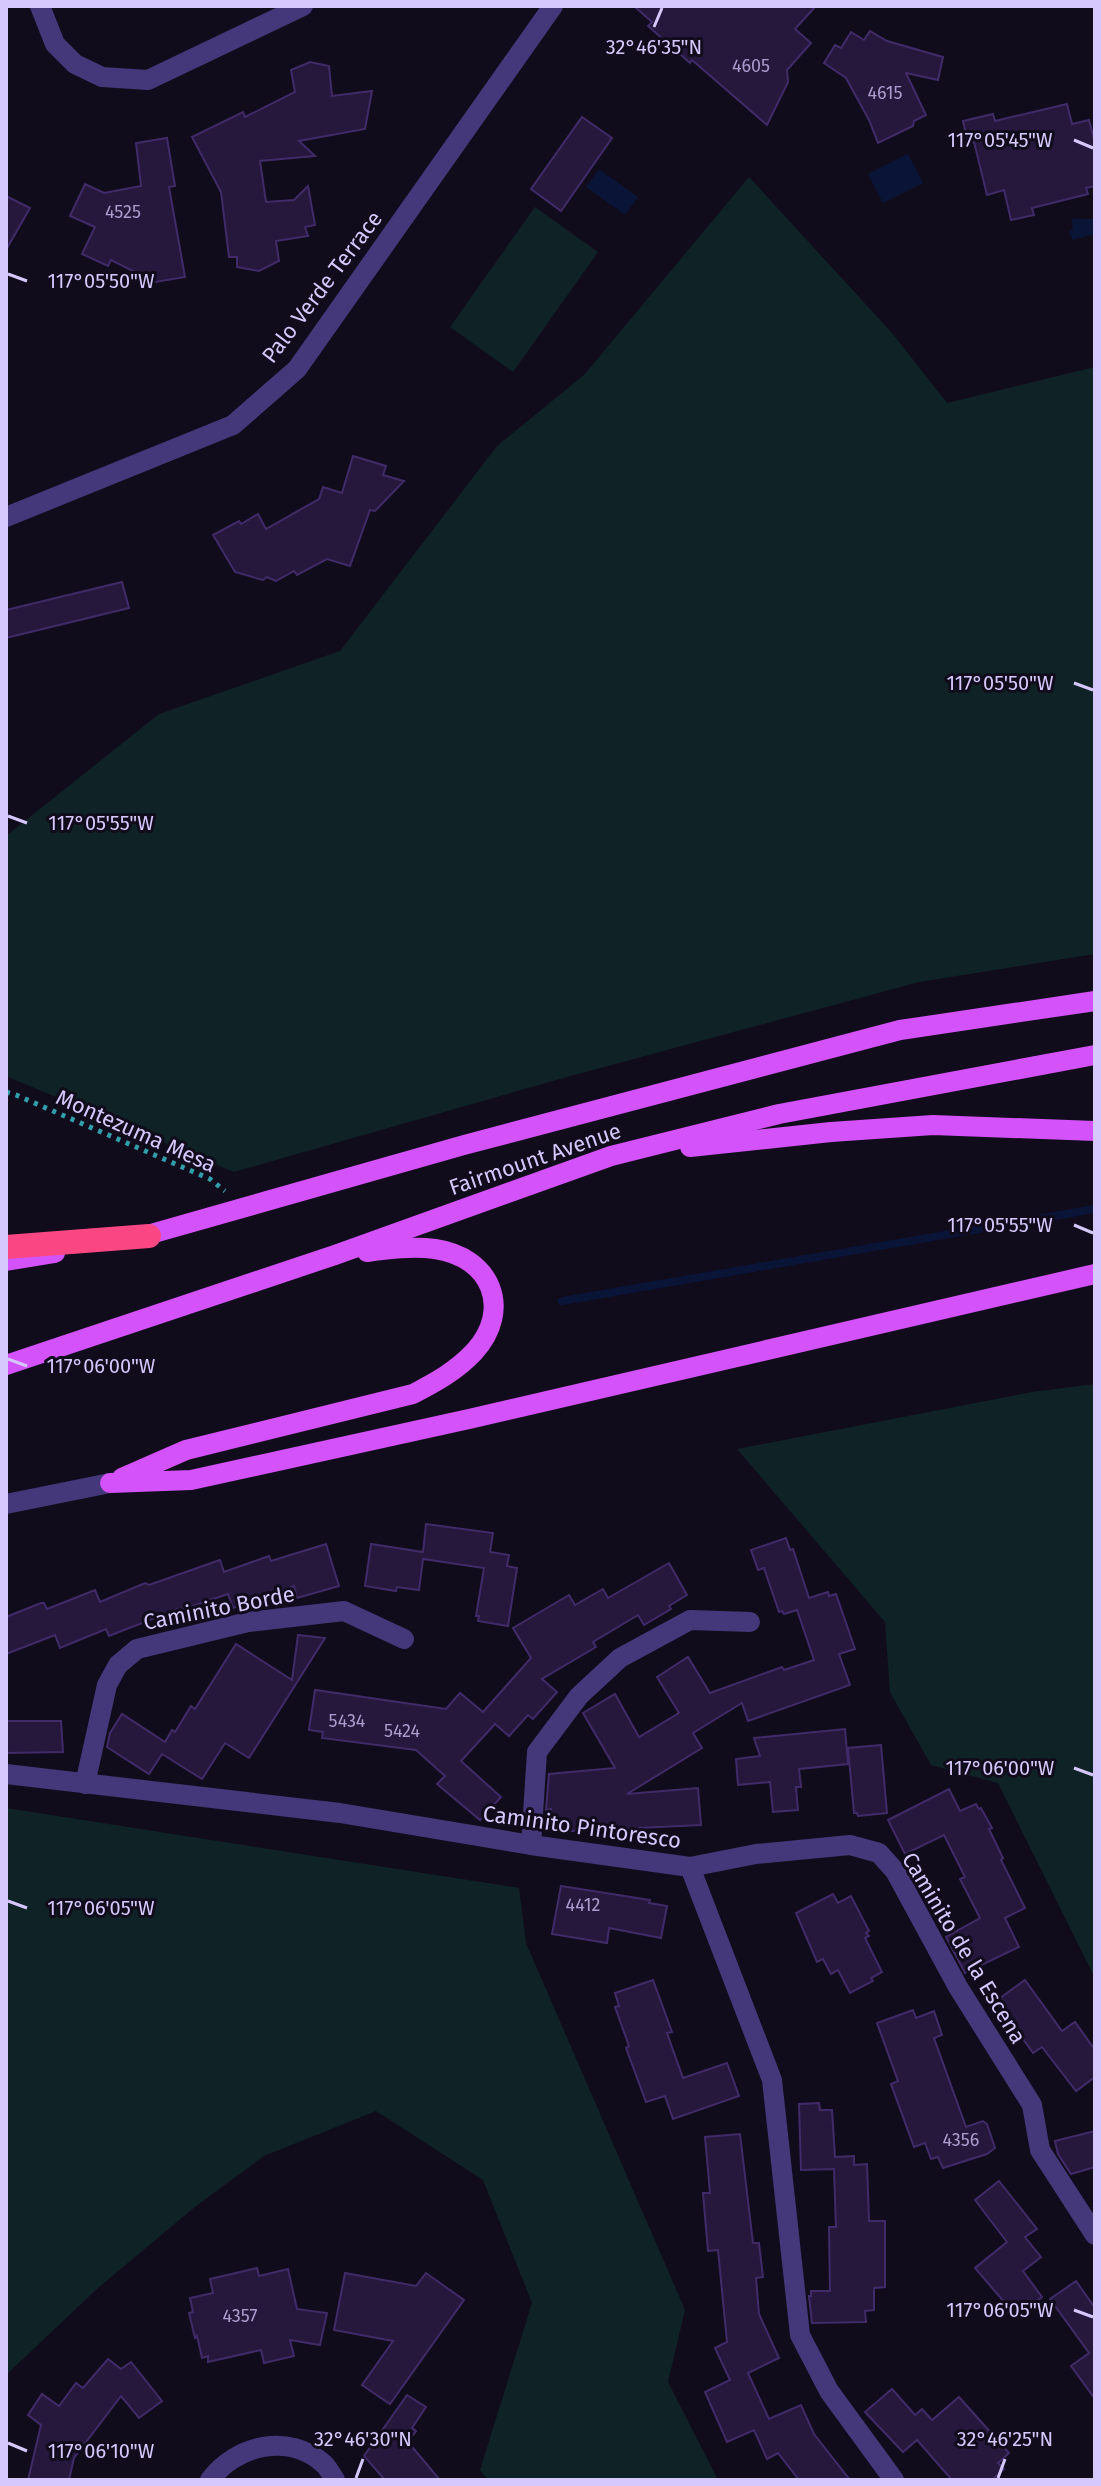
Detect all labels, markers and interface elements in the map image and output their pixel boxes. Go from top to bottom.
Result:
text: 32°46'35"N [606,35,702,59]
house number: 4605 [732,55,770,77]
house number: 4615 [867,82,903,104]
text: 117°05'45"W [947,128,1053,152]
house number: 4525 [105,201,141,223]
street label: Palo Verde Terrace [256,206,388,368]
text: 117°05'50"W [47,269,155,293]
text: 117°05'50"W [946,671,1054,695]
text: 117°05'55"W [48,811,154,835]
street label: Montezuma Mesa [52,1084,220,1178]
street label: Fairmount Avenue [445,1117,625,1201]
text: 117°05'55"W [947,1213,1053,1237]
text: 117°06'00"W [47,1354,156,1378]
street label: Caminito Borde [141,1580,297,1636]
house number: 5434 [329,1710,366,1732]
house number: 5424 [384,1720,421,1742]
text: 117°06'00"W [946,1756,1055,1780]
street label: Caminito Pintoresco [481,1800,683,1854]
street label: Caminito de la Escena [896,1847,1032,2049]
house number: 4412 [566,1894,600,1916]
text: 117°06'05"W [47,1896,155,1920]
house number: 4356 [943,2129,979,2151]
text: 117°06'05"W [946,2298,1054,2322]
house number: 4357 [223,2305,257,2327]
text: 32°46'30"N [314,2427,412,2451]
text: 32°46'25"N [957,2427,1053,2451]
text: 117°06'10"W [48,2439,155,2463]

